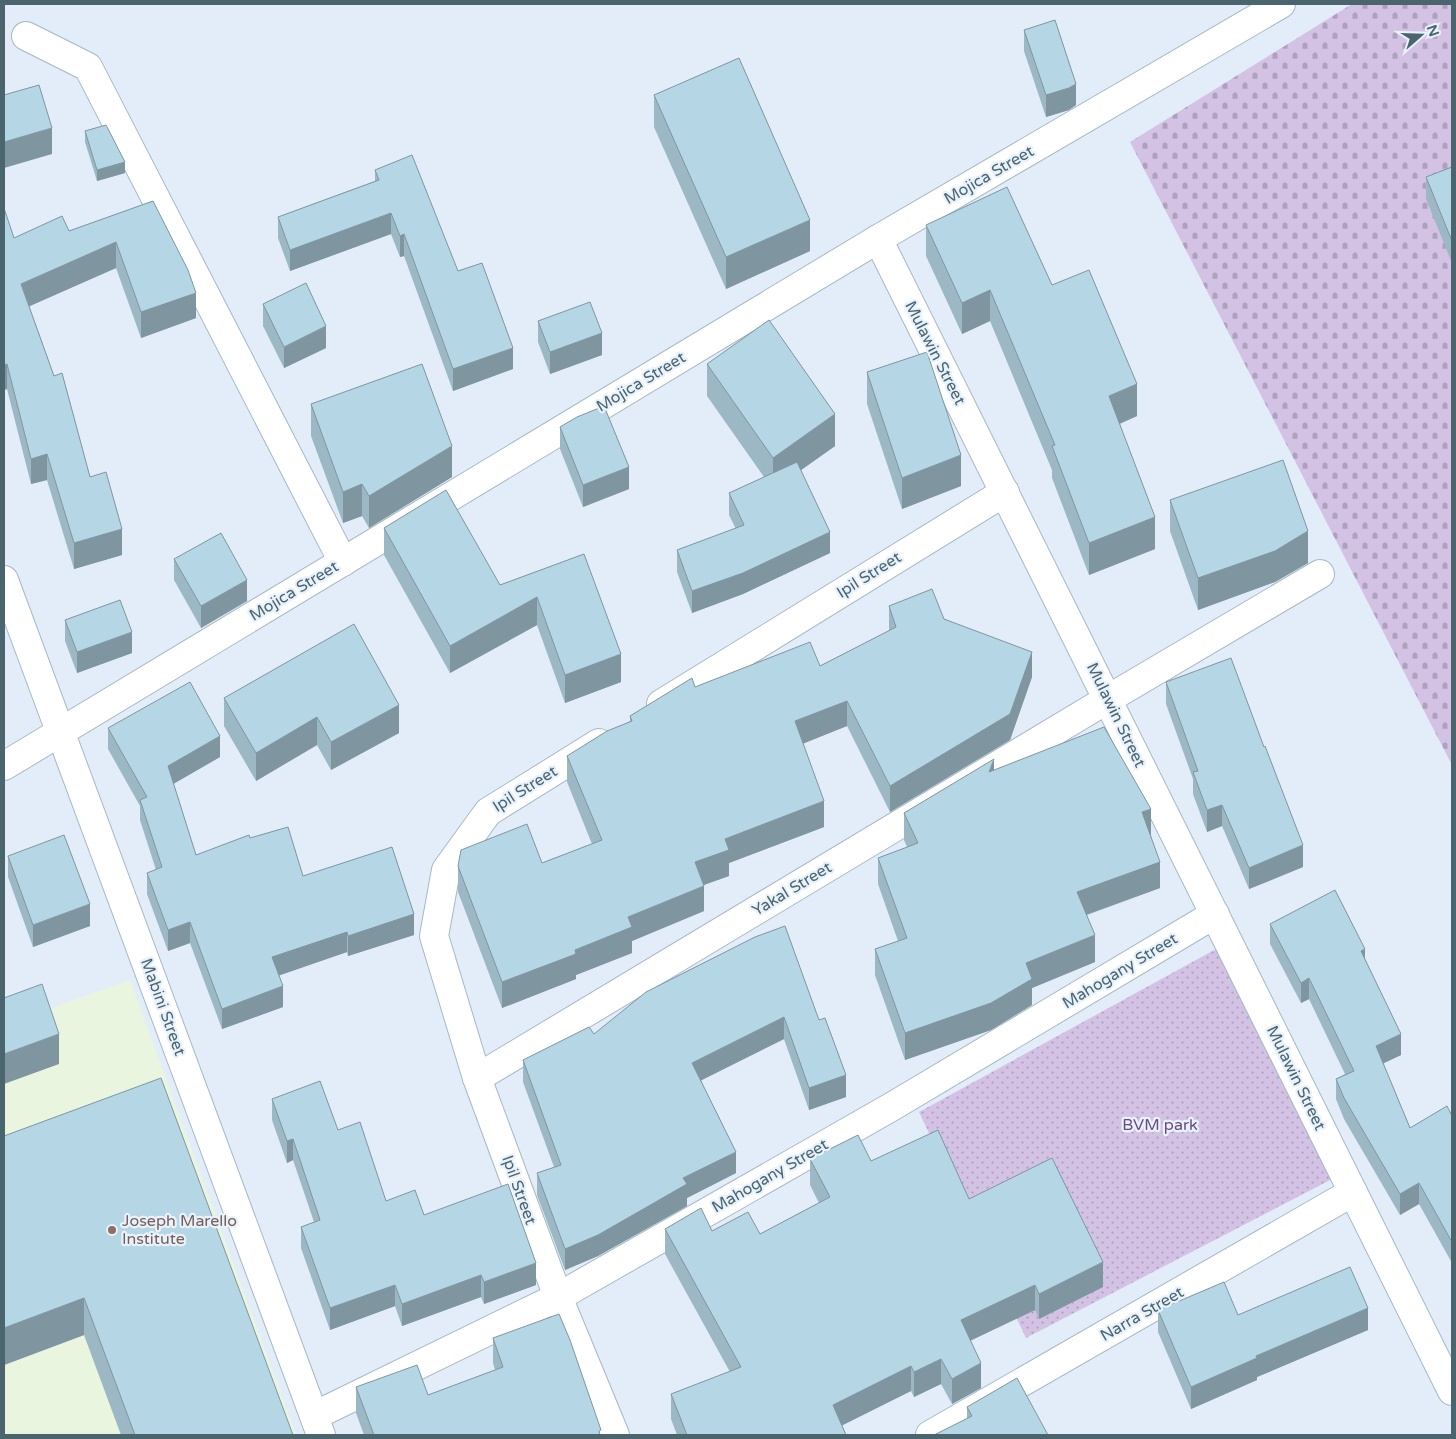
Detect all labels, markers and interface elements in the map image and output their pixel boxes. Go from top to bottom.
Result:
north arrow [1396,10,1446,60]
text: N [1423,23,1443,39]
street label: Mojica Street [941,141,1037,209]
street label: Mulawin Street [900,298,970,408]
street label: Mojica Street [593,348,689,416]
street label: Ipil Street [833,547,905,603]
street label: Mojica Street [246,557,342,625]
street label: Mulawin Street [1082,659,1150,771]
street label: Ipil Street [489,761,561,817]
street label: Yakal Street [749,857,835,921]
street label: Mahogany Street [1059,929,1181,1013]
street label: Mabini Street [136,956,190,1058]
street label: Mulawin Street [1262,1022,1330,1134]
park label: BVM park [1122,1115,1198,1135]
street label: Mahogany Street [708,1135,832,1217]
street label: Ipil Street [497,1153,541,1227]
place label: Joseph Marello Institute [122,1211,237,1249]
marker: Joseph Marello Institute [106,1224,118,1236]
street label: Narra Street [1097,1282,1187,1346]

